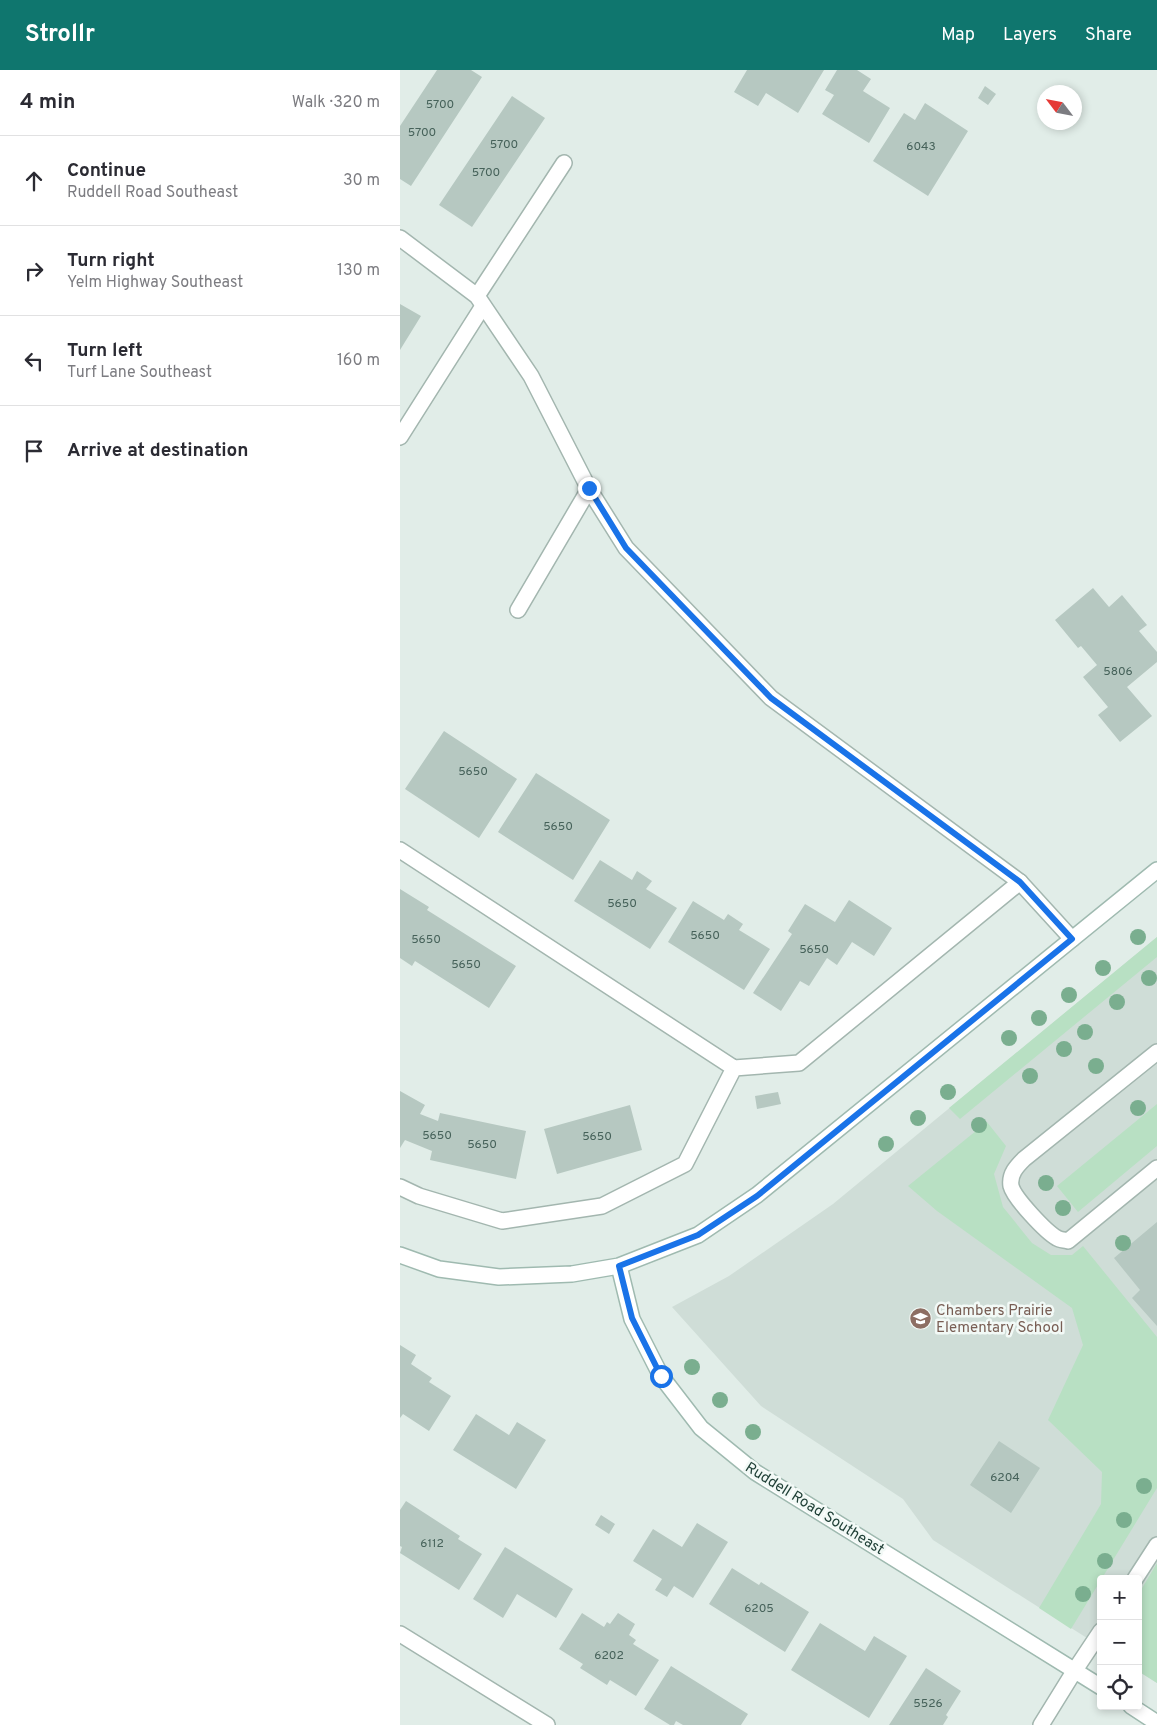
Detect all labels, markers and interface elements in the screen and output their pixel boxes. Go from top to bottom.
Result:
text: Strollr [25,20,95,50]
text: Map [941,24,975,47]
text: Layers [1003,24,1057,47]
text: Share [1085,24,1132,47]
north arrow [1037,85,1082,130]
text: 4 min [20,89,76,116]
text: Walk · 320 m [292,93,380,113]
house number: 5700 [426,97,454,113]
house number: 5700 [408,125,436,141]
house number: 5700 [490,137,518,153]
house number: 6043 [906,139,936,155]
text: Continue [67,159,146,183]
house number: 5700 [472,165,500,181]
icon: ahead [20,167,48,195]
text: 30 m [343,171,380,191]
text: Ruddell Road Southeast [67,183,238,203]
text: Turn right [67,249,155,273]
icon: right [20,257,48,285]
text: 130 m [337,261,380,281]
text: Yelm Highway Southeast [67,273,243,293]
text: Turn left [67,339,143,363]
icon: left [20,347,48,375]
text: 160 m [337,351,380,371]
text: Turf Lane Southeast [67,363,212,383]
icon: arrive [20,437,48,465]
text: Arrive at destination [67,439,248,463]
route end [578,477,601,500]
house number: 5806 [1103,664,1133,680]
house number: 5650 [458,764,488,780]
house number: 5650 [543,819,573,835]
house number: 5650 [607,896,637,912]
house number: 5650 [690,928,720,944]
house number: 5650 [411,932,441,948]
house number: 5650 [799,942,829,958]
house number: 5650 [451,957,481,973]
house number: 5650 [422,1128,452,1144]
house number: 5650 [582,1129,612,1145]
house number: 5650 [467,1137,497,1153]
place label: Chambers Prairie Elementary School [936,1302,1063,1338]
school or university icon: Chambers Prairie Elementary School [908,1307,932,1331]
route start [650,1365,673,1388]
street label: Ruddell Road Southeast [741,1459,887,1560]
house number: 6204 [990,1470,1020,1486]
house number: 6112 [420,1536,444,1552]
map controls [1097,1575,1142,1710]
button: + [1097,1575,1142,1620]
house number: 6205 [744,1601,774,1617]
button: − [1097,1620,1142,1665]
house number: 6202 [594,1648,624,1664]
button: locate [1097,1665,1142,1710]
house number: 5526 [913,1696,943,1712]

